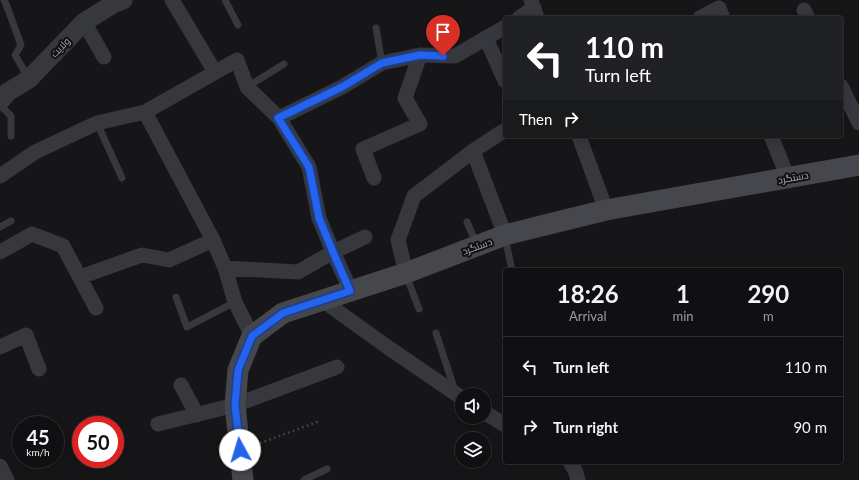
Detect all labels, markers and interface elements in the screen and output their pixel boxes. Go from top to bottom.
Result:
pin [426,15,460,56]
icon: arrive [432,21,454,43]
text: 110 m [585,30,664,64]
icon: left [519,32,571,84]
street label: ولایت [48,35,72,59]
text: Turn left [585,64,651,86]
icon: right [560,108,582,130]
text: Then [519,110,552,128]
street label: دستگرد [777,168,809,186]
street label: دستگرد [460,235,494,257]
text: 18:26 [557,279,619,308]
text: 1 [676,279,690,308]
text: 290 [747,279,789,308]
text: Arrival [569,308,606,324]
text: min [673,308,694,324]
text: m [763,308,774,324]
icon: left [519,356,541,378]
text: Turn left [553,358,609,376]
text: 110 m [785,358,827,376]
map controls [455,388,491,468]
button: sound [455,388,491,424]
speed limit sign: 50 [72,416,124,468]
icon: right [519,416,541,438]
text: Turn right [553,418,618,436]
text: 90 m [793,418,827,436]
text: 45 [26,425,50,449]
position arrow [219,429,261,471]
button: layers [455,432,491,468]
text: km/h [26,446,50,458]

